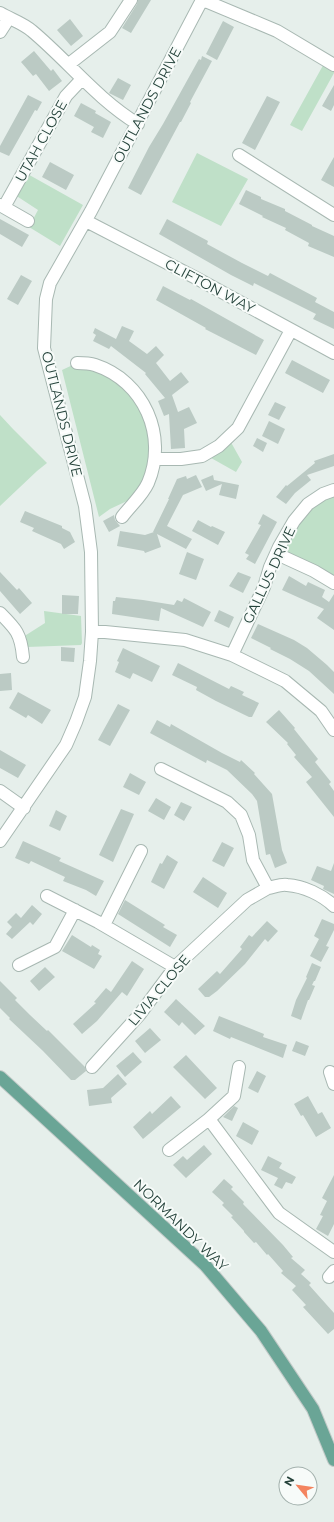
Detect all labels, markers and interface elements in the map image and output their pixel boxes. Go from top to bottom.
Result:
street label: OUTLANDS DRIVE [109,44,185,166]
street label: UTAH CLOSE [11,97,71,185]
street label: CLIFTON WAY [162,255,258,317]
street label: OUTLANDS DRIVE [38,349,86,479]
street label: GALLUS DRIVE [239,524,299,626]
street label: LIVIA CLOSE [124,951,194,1029]
street label: NORMANDY WAY [130,1175,232,1275]
north arrow [278,1466,318,1506]
text: N [281,1474,298,1488]

